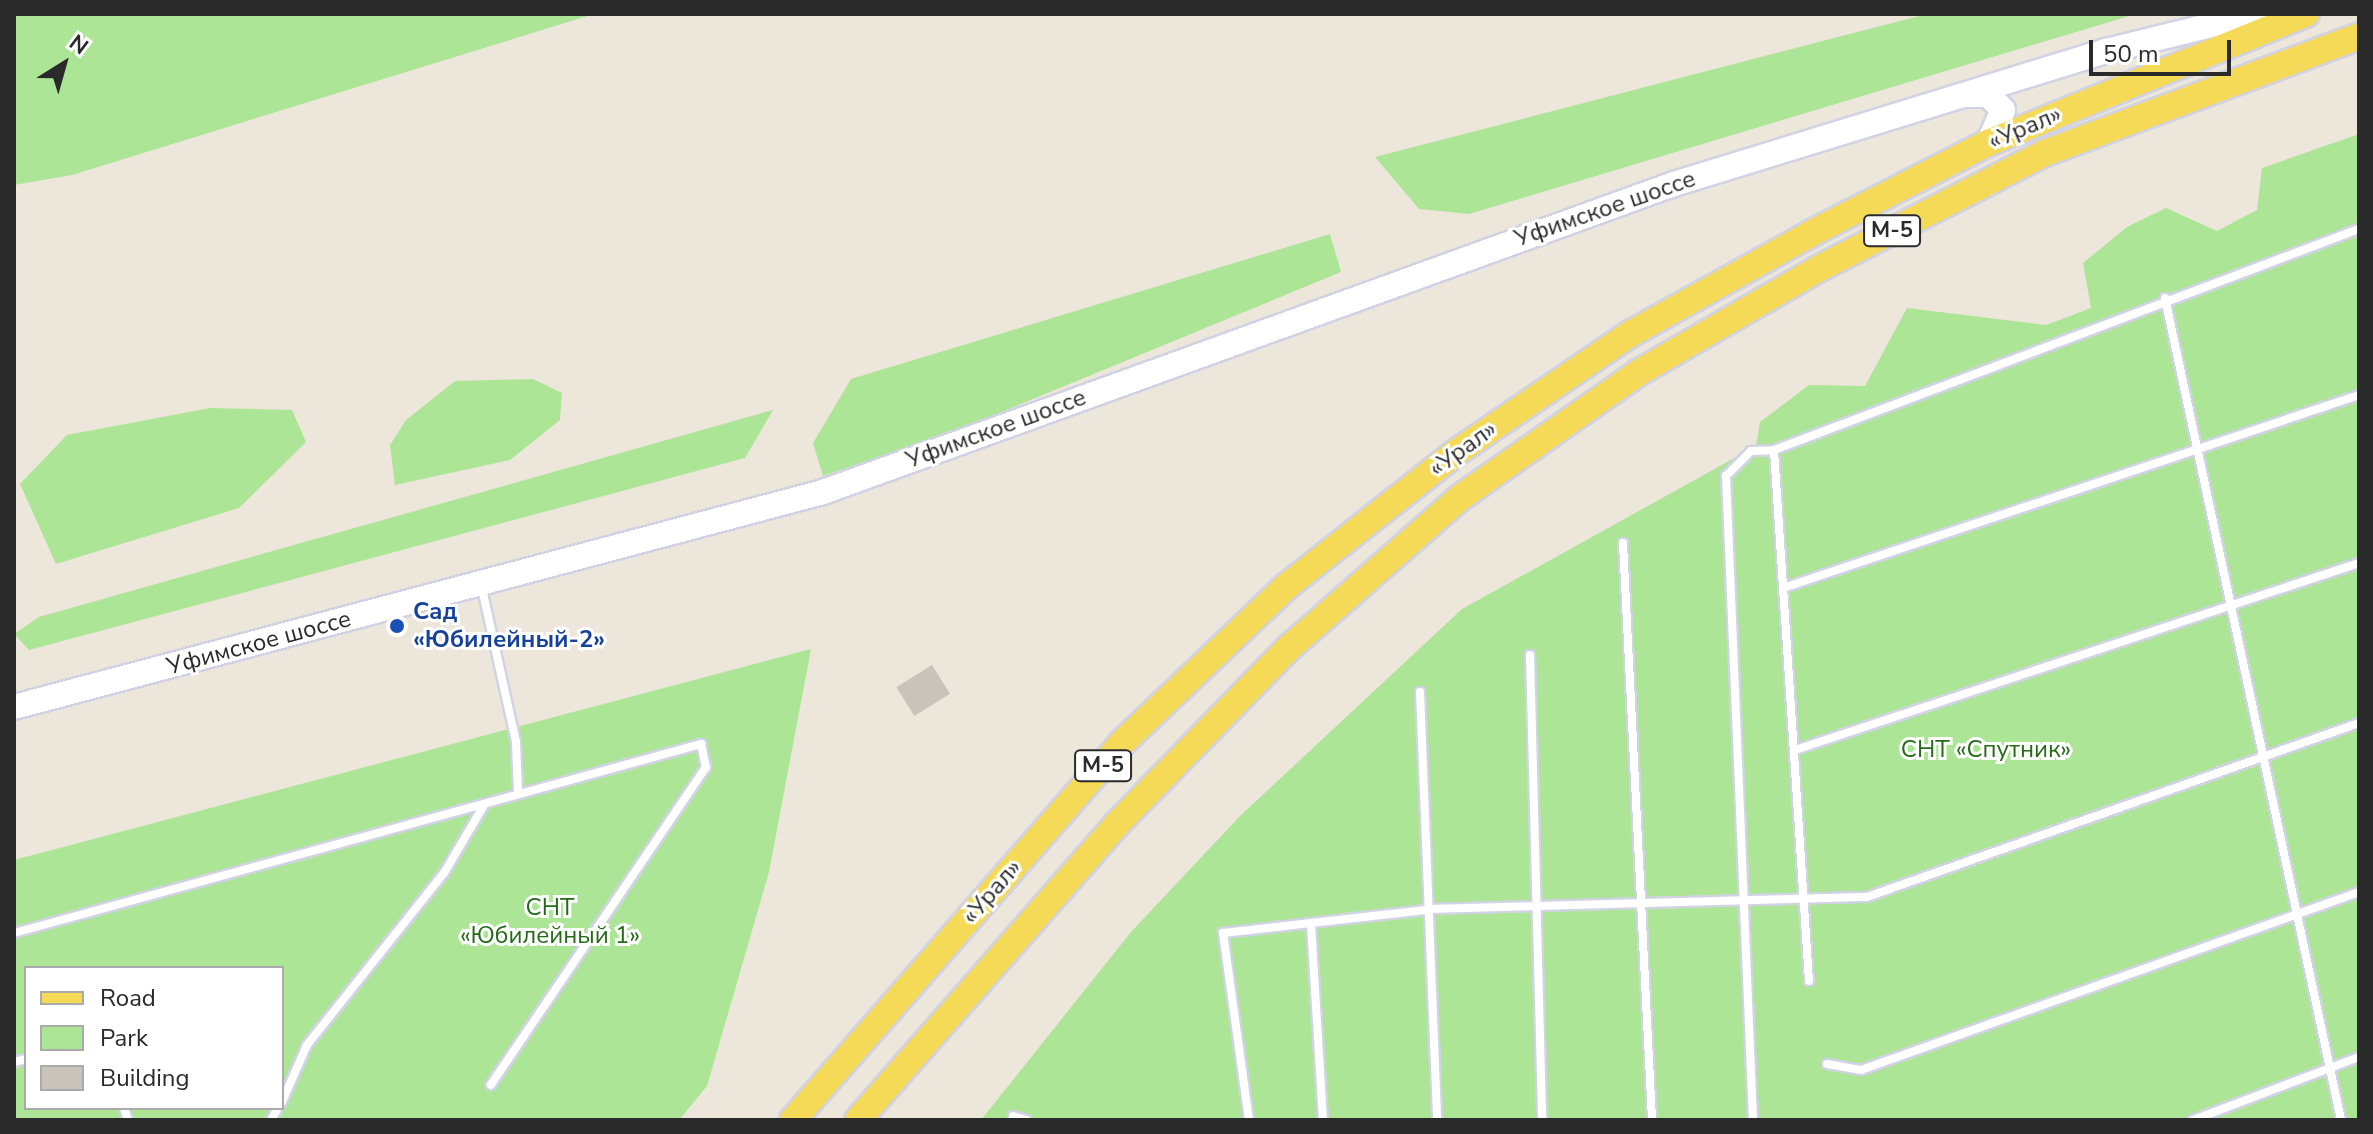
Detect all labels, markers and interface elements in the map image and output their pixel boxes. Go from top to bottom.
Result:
north arrow [24,24,104,104]
scale bar [2093,24,2235,74]
text: N [63,28,94,62]
text: 50 m [2103,38,2159,70]
street label: «Урал» [1984,100,2066,156]
street label: Уфимское шоссе [1511,165,1699,253]
road number: М-5 [1862,213,1922,249]
street label: Уфимское шоссе [902,383,1090,475]
street label: «Урал» [1424,415,1502,483]
place label: Сад «Юбилейный-2» [413,598,605,654]
street label: Уфимское шоссе [164,605,354,681]
marker: Сад «Юбилейный-2» [388,617,406,635]
park label: СНТ «Спутник» [1901,736,2071,764]
road number: М-5 [1073,748,1133,784]
street label: «Урал» [956,854,1028,930]
park label: СНТ «Юбилейный 1» [460,894,640,950]
legend [24,966,284,1110]
text: Road [100,982,156,1014]
text: Park [100,1022,148,1054]
text: Building [100,1062,190,1094]

